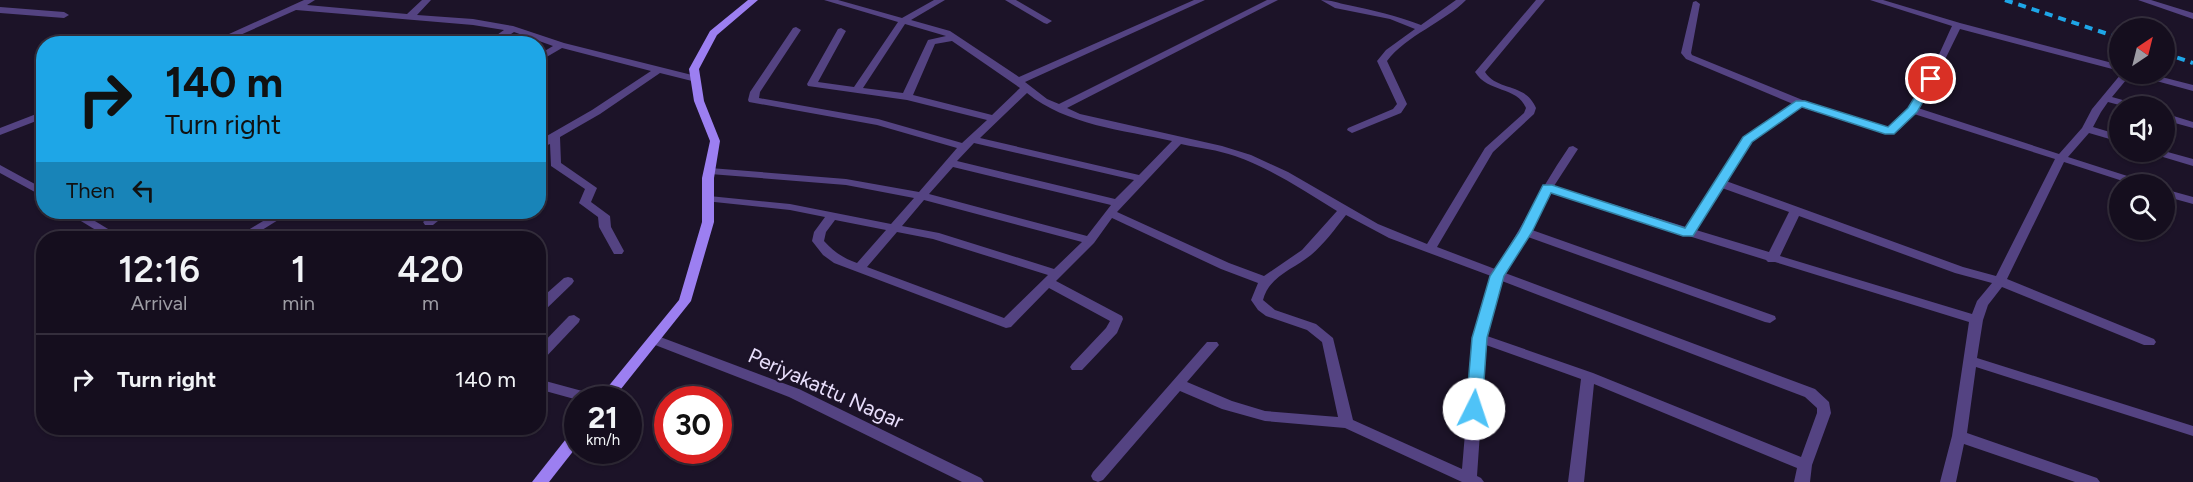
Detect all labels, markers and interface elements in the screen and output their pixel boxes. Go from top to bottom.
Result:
north arrow [2109,18,2175,84]
map controls [2109,18,2175,240]
pin [1905,53,1956,104]
text: 140 m [165,57,283,108]
icon: right [66,60,144,138]
icon: arrive [1914,62,1947,95]
button: sound [2109,96,2175,162]
text: Turn right [165,108,281,141]
icon: left [127,174,160,207]
button: search [2109,174,2175,240]
text: Then [66,177,115,204]
text: 12:16 [118,248,200,291]
text: 1 [291,248,306,291]
text: 420 [397,248,464,291]
text: Arrival [131,291,187,315]
text: min [282,291,315,315]
text: m [422,291,439,315]
street label: Periyakattu Nagar [744,343,908,433]
icon: right [66,363,99,396]
text: Turn right [117,366,216,393]
text: 140 m [455,366,516,393]
position arrow [1442,377,1506,441]
speed limit sign: 30 [654,386,732,464]
text: 21 [588,399,618,436]
text: km/h [586,431,620,449]

